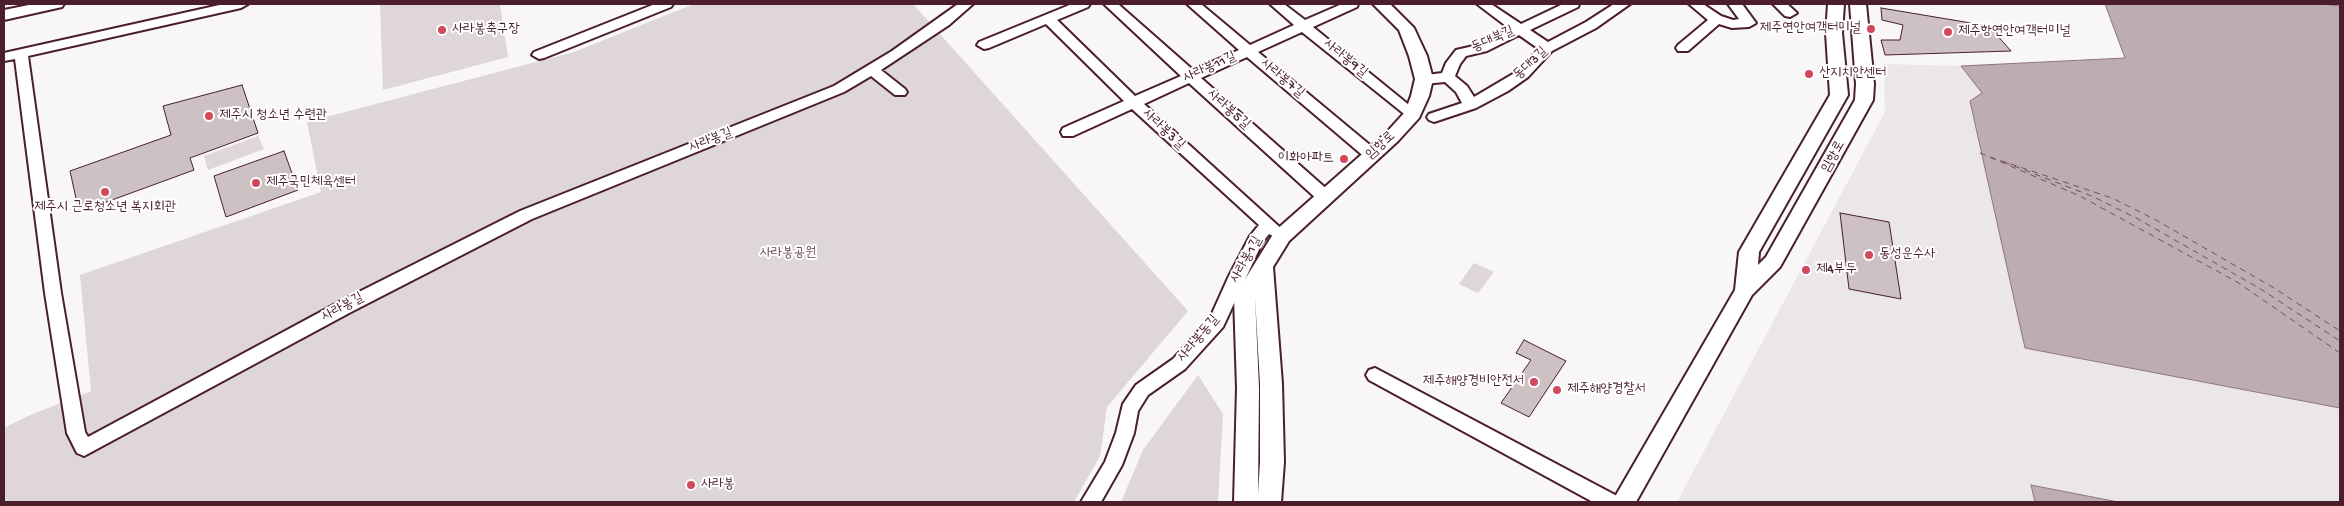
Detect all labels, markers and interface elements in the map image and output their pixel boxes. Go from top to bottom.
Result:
place label: 제주연안여객터미널 [1760,21,1861,37]
place label: 사라봉축구장 [452,22,520,38]
street label: 동대북길 [1469,23,1517,57]
marker: 제주연안여객터미널 [1865,23,1877,35]
marker: 사라봉축구장 [436,24,448,36]
place label: 제주항연안여객터미널 [1958,24,2071,40]
marker: 제주항연안여객터미널 [1942,26,1954,38]
street label: 사라봉9길 [1319,36,1371,82]
street label: 동대3길 [1510,44,1552,84]
street label: 사라봉11길 [1181,49,1239,87]
street label: 사라봉7길 [1257,56,1307,102]
place label: 산지치안센터 [1819,66,1887,82]
marker: 산지치안센터 [1803,68,1815,80]
street label: 사라봉5길 [1203,86,1253,134]
street label: 사라봉3길 [1138,106,1188,154]
place label: 제주시 청소년 수련관 [219,108,327,124]
marker: 제주시 청소년 수련관 [203,110,215,122]
street label: 사라봉길 [687,125,735,157]
street label: 임항로 [1363,128,1399,164]
street label: 임항로 [1818,138,1850,176]
place label: 이화아파트 [1278,151,1334,167]
marker: 이화아파트 [1338,153,1350,165]
place label: 제주국민체육센터 [266,175,356,191]
marker: 제주국민체육센터 [250,177,262,189]
marker: 제주시 근로청소년 복지회관 [99,186,111,198]
place label: 제주시 근로청소년 복지회관 [34,200,176,216]
street label: 사라봉1길 [1227,234,1267,286]
park label: 사라봉공원 [760,246,816,262]
place label: 동성운수사 [1879,247,1935,263]
marker: 동성운수사 [1863,249,1875,261]
place label: 제4부두 [1816,262,1856,278]
marker: 제4부두 [1800,264,1812,276]
street label: 사라봉길 [319,290,367,326]
street label: 사라봉동길 [1174,312,1224,366]
place label: 제주해양경비안전서 [1423,374,1524,390]
marker: 제주해양경비안전서 [1528,376,1540,388]
place label: 제주해양경찰서 [1567,382,1646,398]
marker: 제주해양경찰서 [1551,384,1563,396]
place label: 사라봉 [701,477,735,493]
marker: 사라봉 [685,479,697,491]

